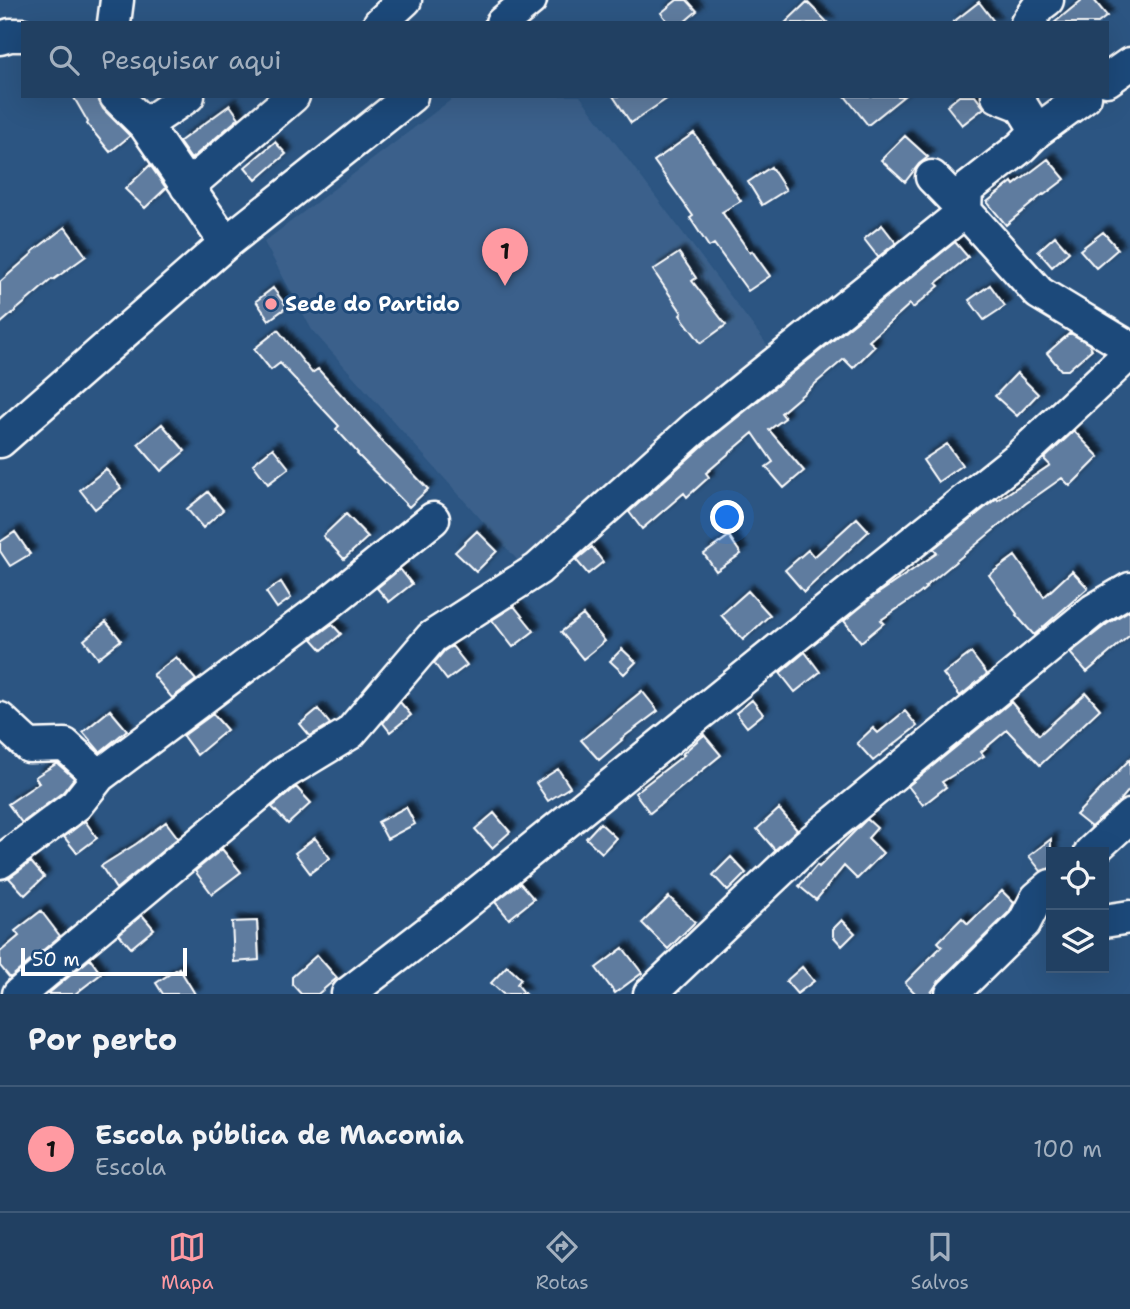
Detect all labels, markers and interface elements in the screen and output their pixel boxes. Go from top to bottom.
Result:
search box [21,21,1109,98]
icon: search [45,41,83,79]
text: Pesquisar aqui [101,42,282,77]
pin: 1 [482,228,528,286]
place label: Sede do Partido [285,290,460,318]
marker: Sede do Partido [263,296,279,312]
your location [710,500,744,534]
map controls [1046,847,1109,973]
button: locate [1046,847,1109,910]
button: layers [1046,910,1109,973]
scale bar [21,945,187,977]
text: 50 m [32,947,80,972]
text: Por perto [28,1019,177,1060]
text: Escola pública de Macomia [95,1117,464,1152]
text: 1 [46,1134,56,1164]
text: 100 m [1033,1134,1102,1164]
text: Escola [95,1152,166,1182]
tab: Mapa [161,1228,214,1295]
tab: Rotas [536,1228,589,1295]
tab: Salvos [911,1228,969,1295]

